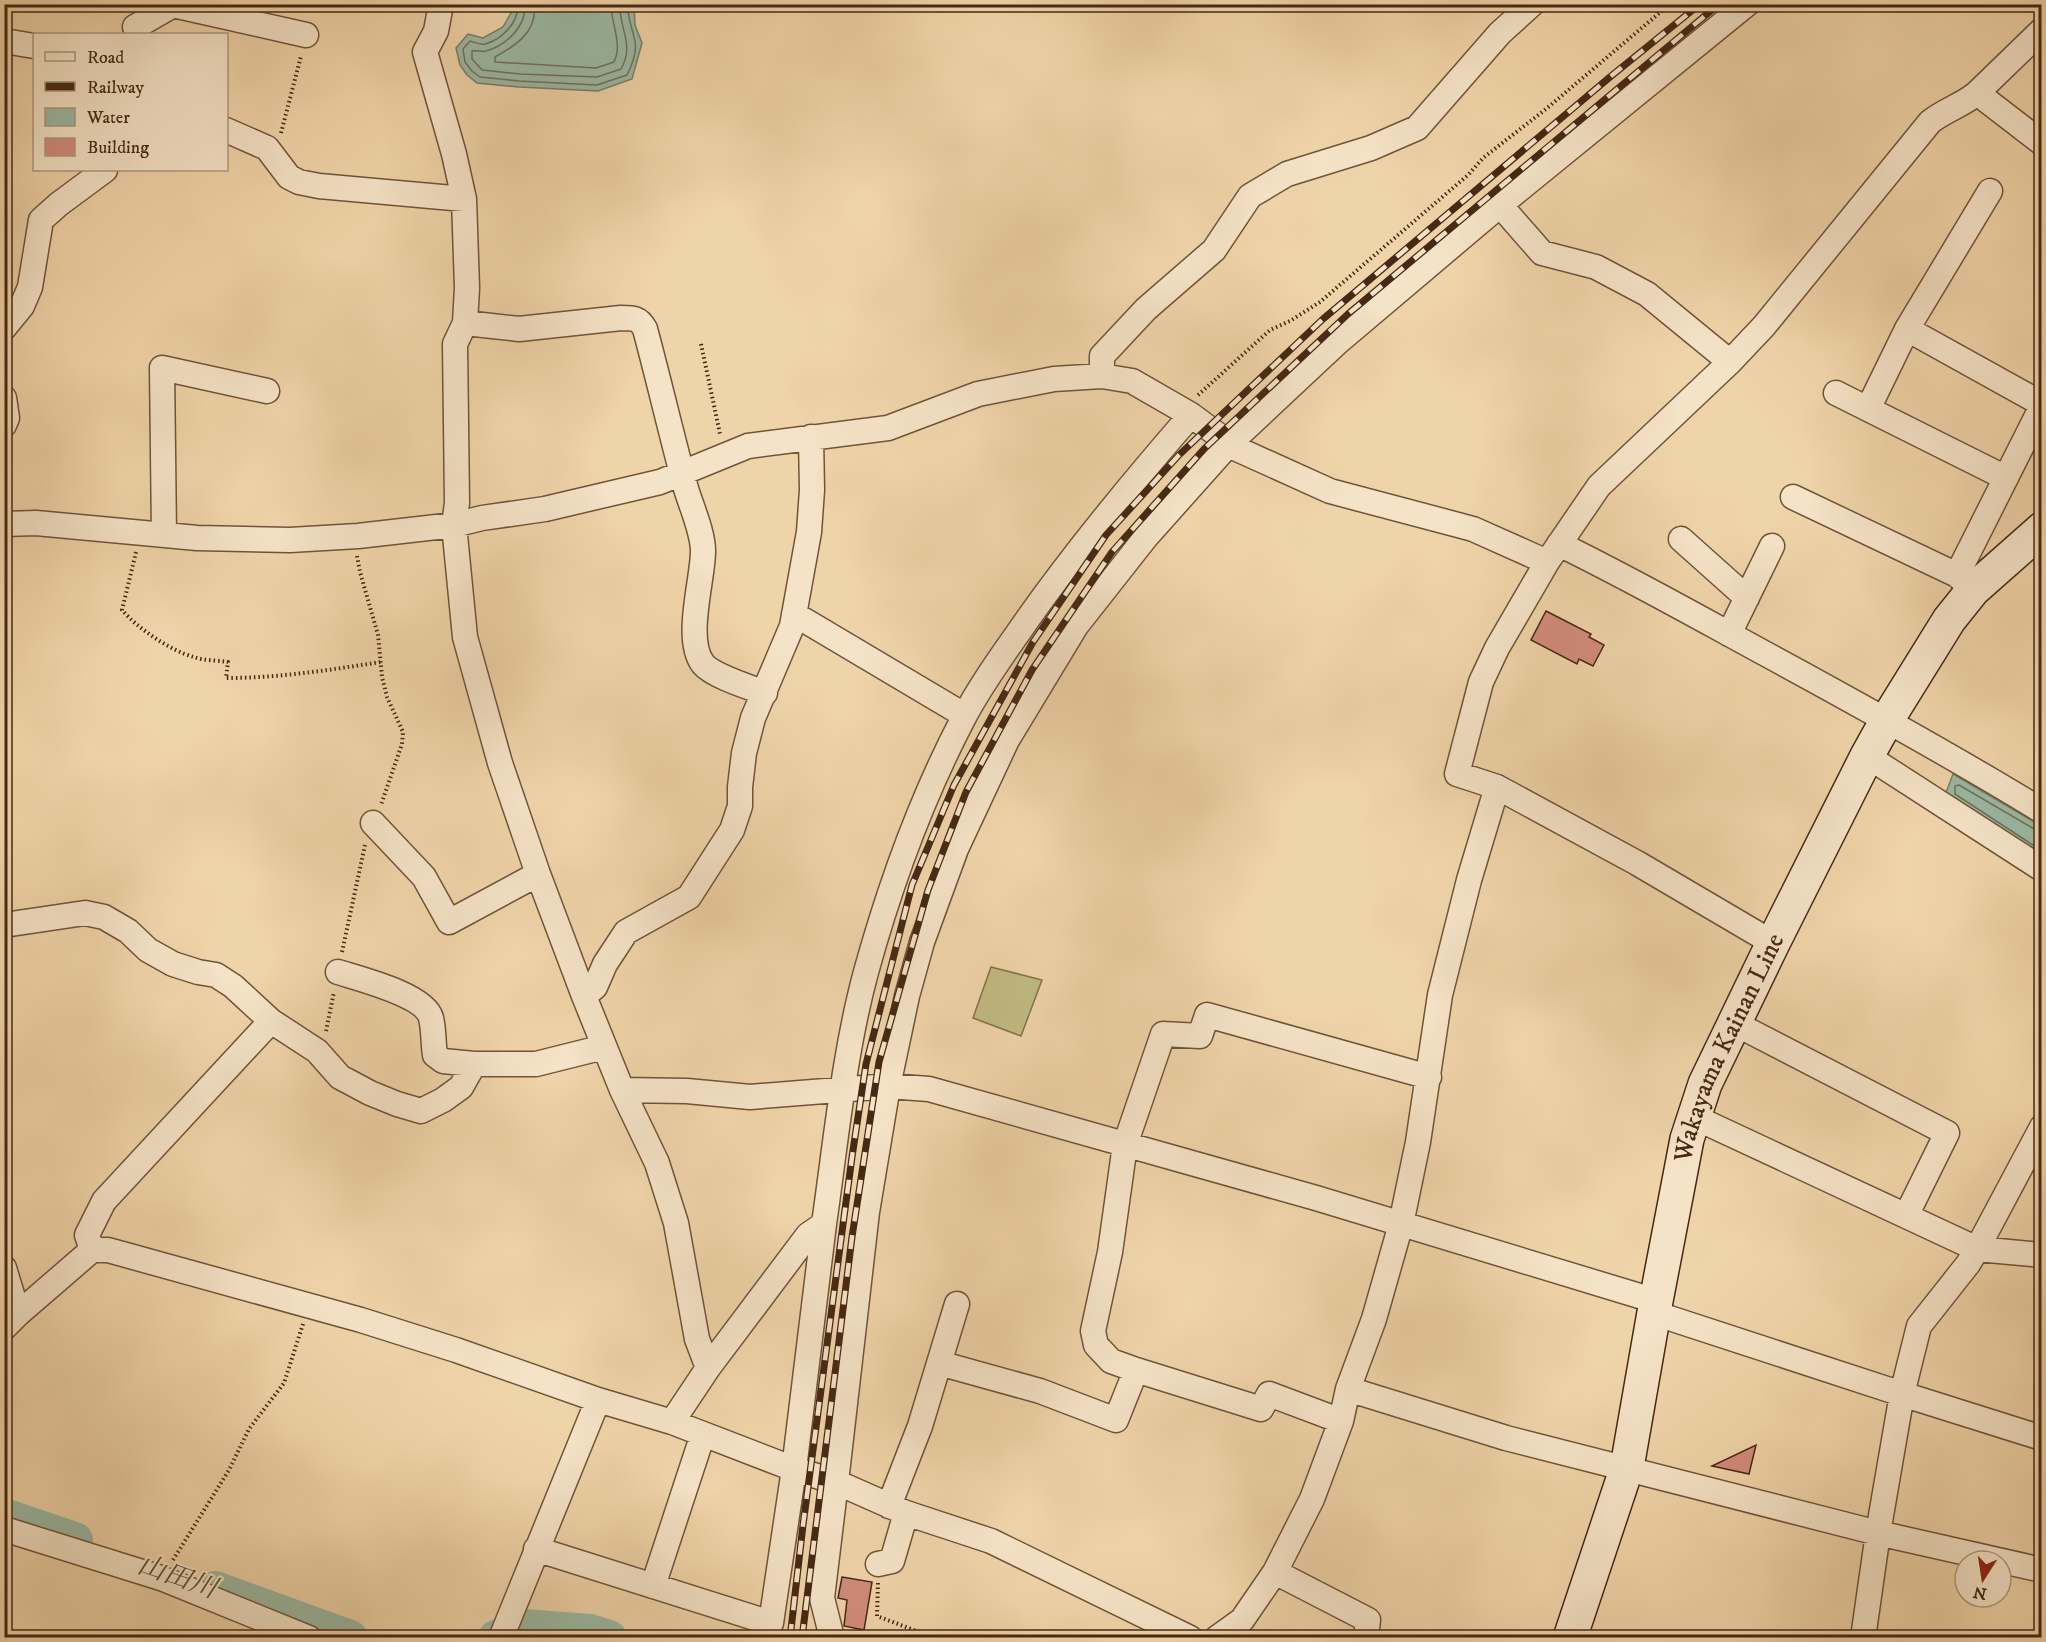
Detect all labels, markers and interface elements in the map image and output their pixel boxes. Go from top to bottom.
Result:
legend [33,33,228,171]
text: Road [87,47,124,69]
text: Railway [87,77,145,99]
text: Water [86,107,130,129]
text: Building [87,137,149,159]
street label: Wakayama Kainan Line [1666,928,1792,1166]
water label: 山田川 [133,1548,224,1607]
north arrow [1953,1549,2013,1609]
text: N [1972,1582,1989,1604]

